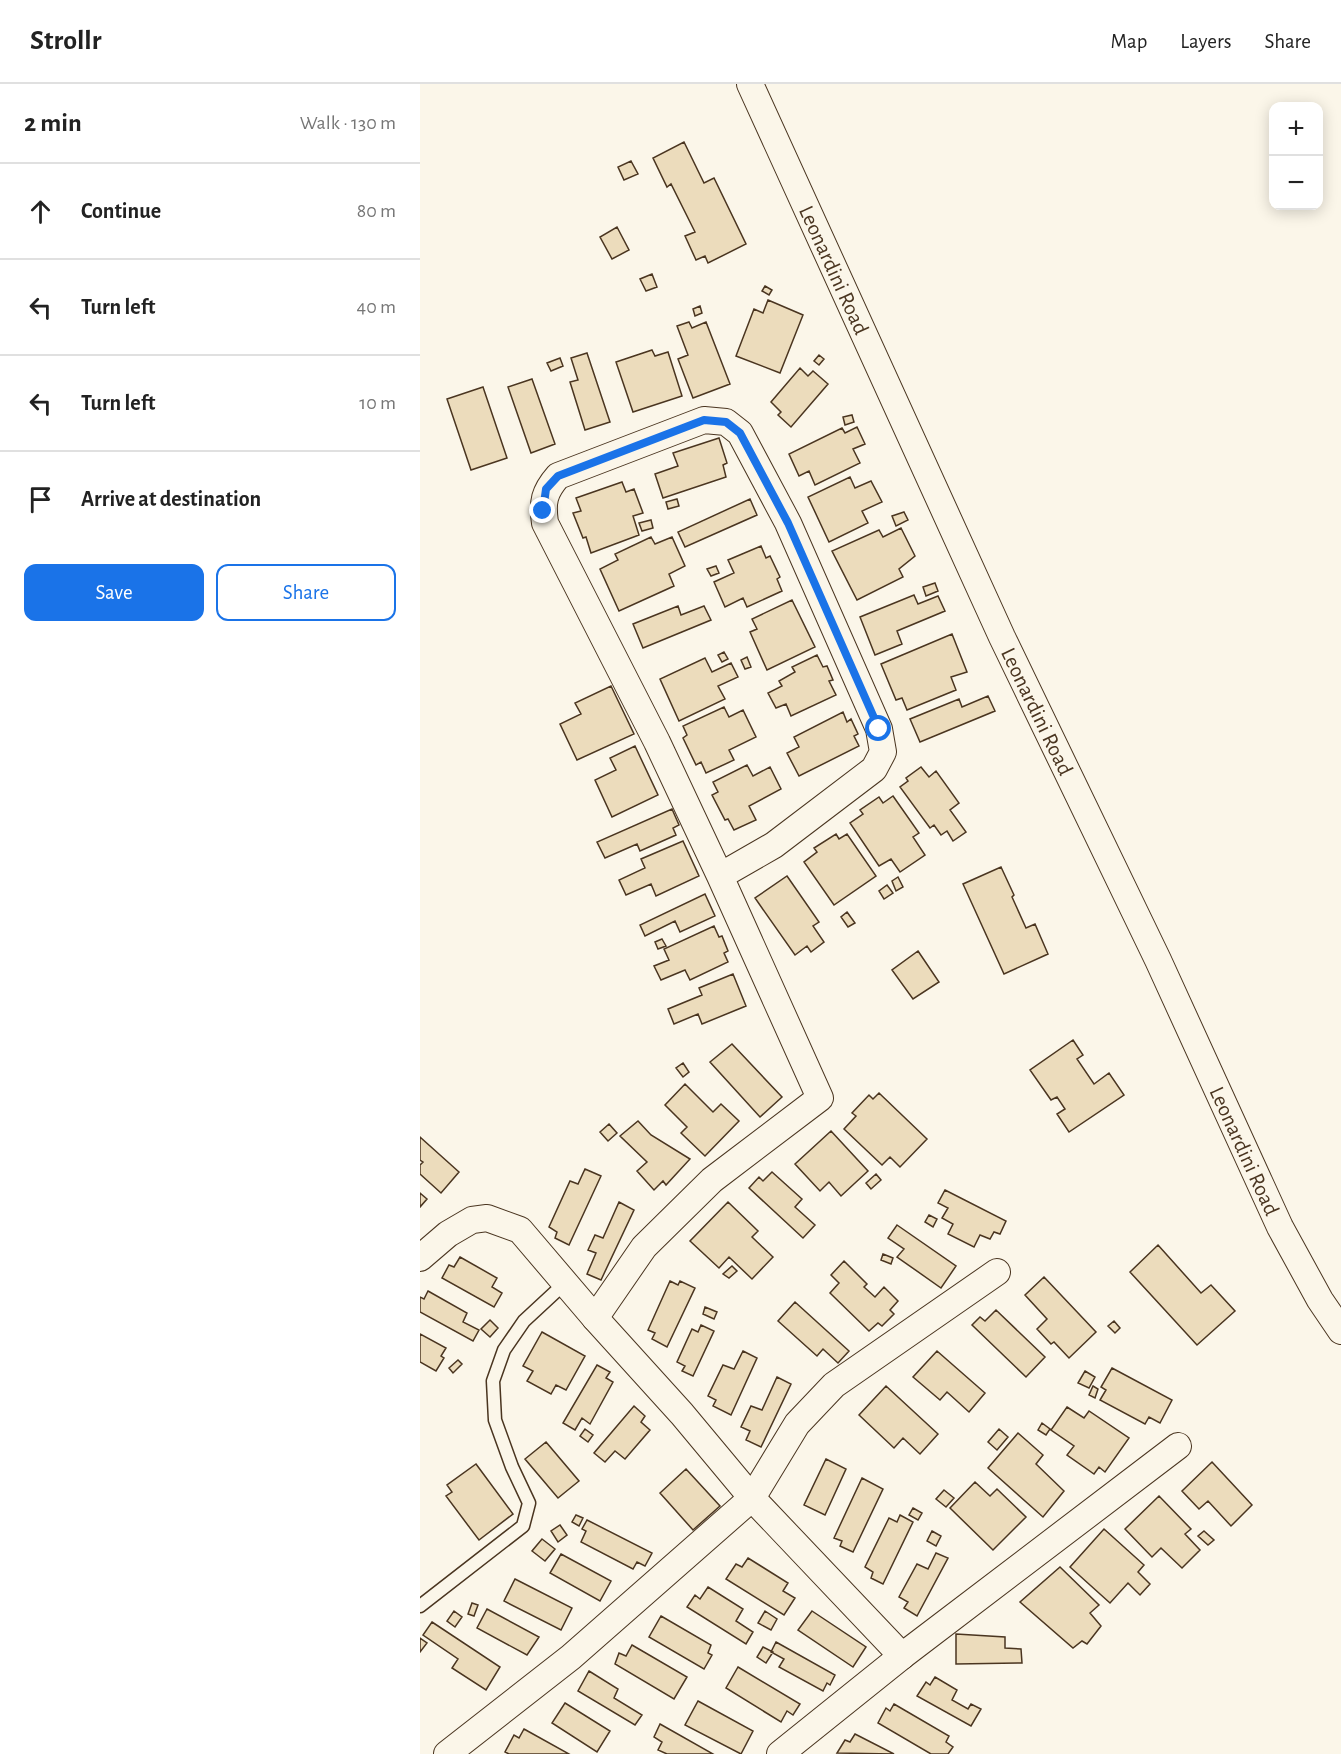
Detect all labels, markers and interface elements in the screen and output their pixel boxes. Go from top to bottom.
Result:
text: Strollr [30,27,101,55]
text: Map [1111,31,1147,52]
text: Layers [1180,31,1231,52]
text: Share [1264,31,1311,52]
map controls [1269,102,1323,210]
button: + [1269,102,1323,156]
text: 2 min [24,110,82,136]
text: Walk · 130 m [300,113,396,133]
button: − [1269,156,1323,210]
icon: ahead [24,195,57,228]
text: Continue [81,200,161,222]
text: 80 m [357,201,396,221]
street label: Leonardini Road [795,202,872,338]
icon: left [24,291,57,324]
text: Turn left [81,296,155,318]
text: 40 m [357,297,396,317]
icon: left [24,387,57,420]
text: Turn left [81,392,155,414]
text: 10 m [359,393,396,413]
icon: arrive [24,483,57,516]
text: Arrive at destination [81,488,261,510]
route end [529,497,555,523]
button: Save [24,564,204,621]
button: Share [216,564,396,621]
street label: Leonardini Road [997,644,1077,779]
route start [865,715,891,741]
street label: Leonardini Road [1205,1083,1283,1219]

